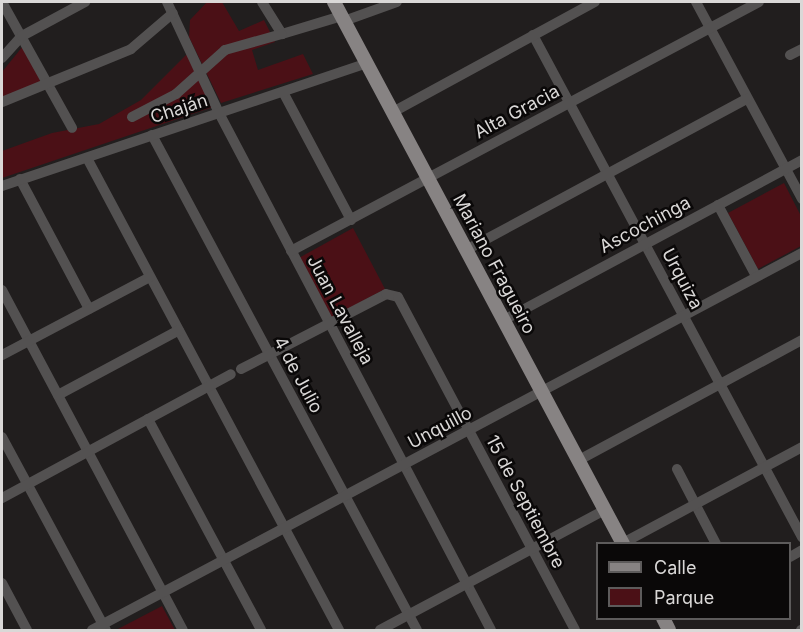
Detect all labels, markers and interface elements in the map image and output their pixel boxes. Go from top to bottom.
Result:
street label: Alta Gracia [471,81,563,143]
street label: Chaján [148,90,210,128]
street label: Mariano Fragueiro [448,190,540,338]
street label: Ascochinga [596,192,694,258]
street label: Urquiza [657,245,707,313]
street label: Juan Lavalleja [302,252,378,368]
street label: 4 de Julio [269,333,327,417]
street label: Unquillo [404,402,476,454]
street label: 15 de Septiembre [481,432,569,572]
legend [596,542,791,620]
text: Calle [654,557,696,578]
text: Parque [654,587,714,608]

